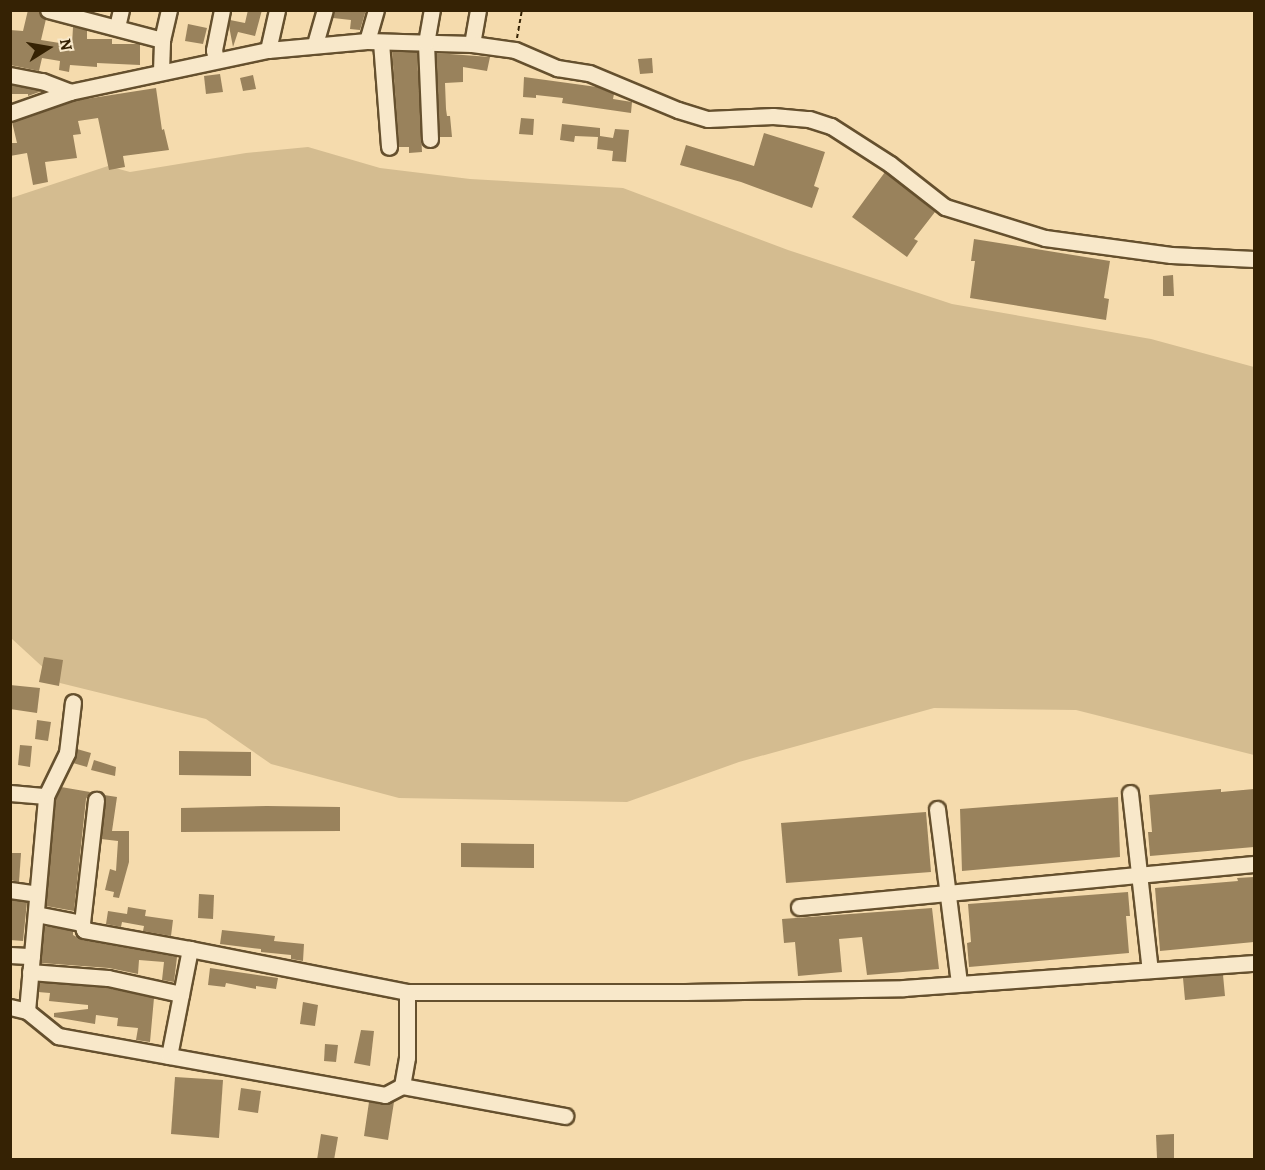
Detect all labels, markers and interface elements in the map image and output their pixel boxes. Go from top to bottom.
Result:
north arrow [18,18,78,78]
text: N [54,37,78,52]

